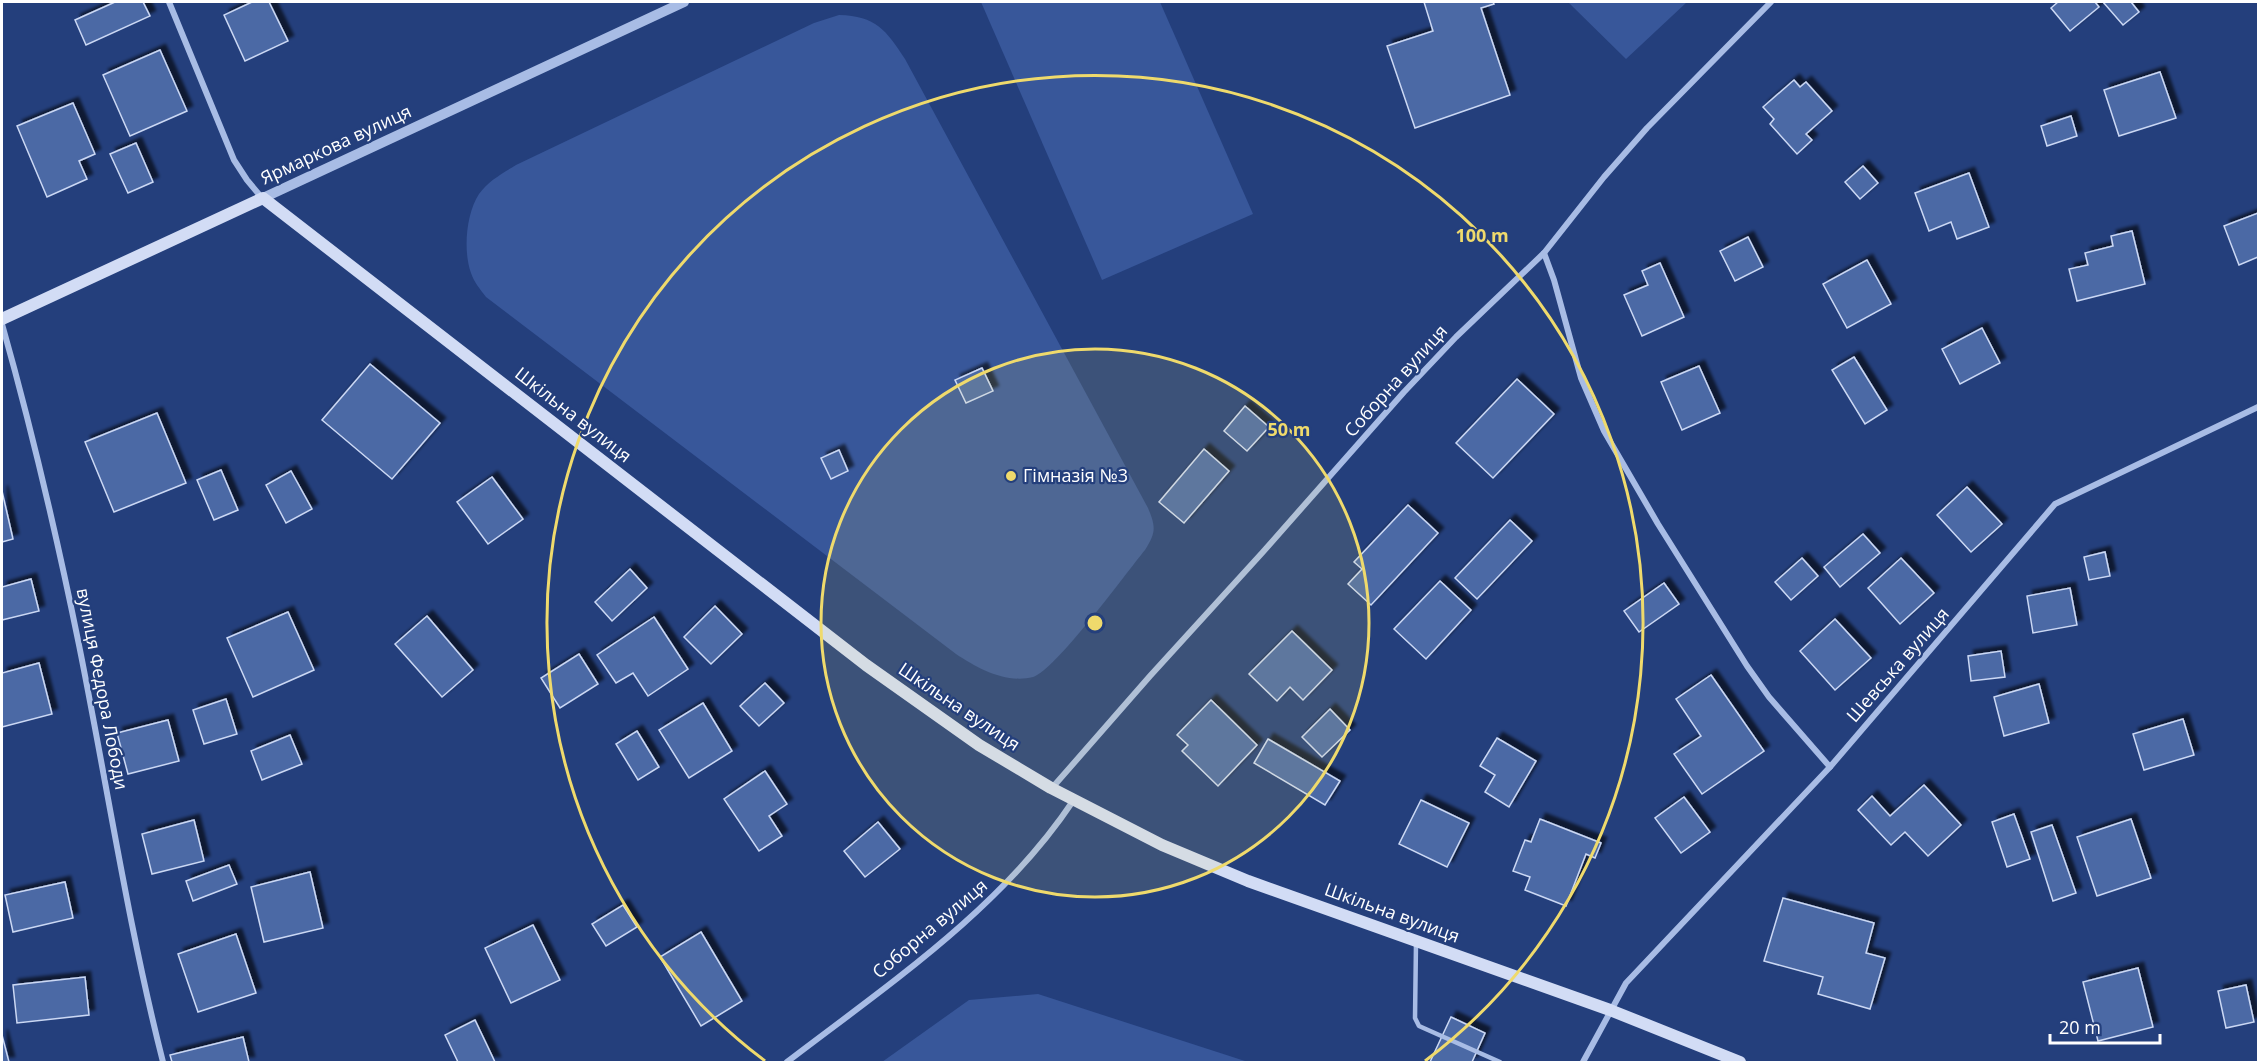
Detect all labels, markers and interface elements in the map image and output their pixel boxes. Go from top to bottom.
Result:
street label: Ярмаркова вулиця [256,99,415,190]
text: 100 m [1455,223,1509,247]
street label: Соборна вулиця [1338,319,1452,442]
street label: Шкільна вулиця [510,361,637,467]
text: 50 m [1268,417,1310,441]
place label: Гімназія №3 [1023,463,1128,487]
marker: Гімназія №3 [1004,469,1018,483]
street label: вулиця Федора Лободи [72,586,134,792]
street label: Шевська вулиця [1841,602,1954,727]
centre of rings [1085,613,1105,633]
street label: Шкільна вулиця [894,657,1025,756]
street label: Соборна вулиця [867,873,992,983]
street label: Шкільна вулиця [1322,877,1463,948]
scale bar [2050,1007,2160,1045]
text: 20 m [2059,1015,2101,1039]

